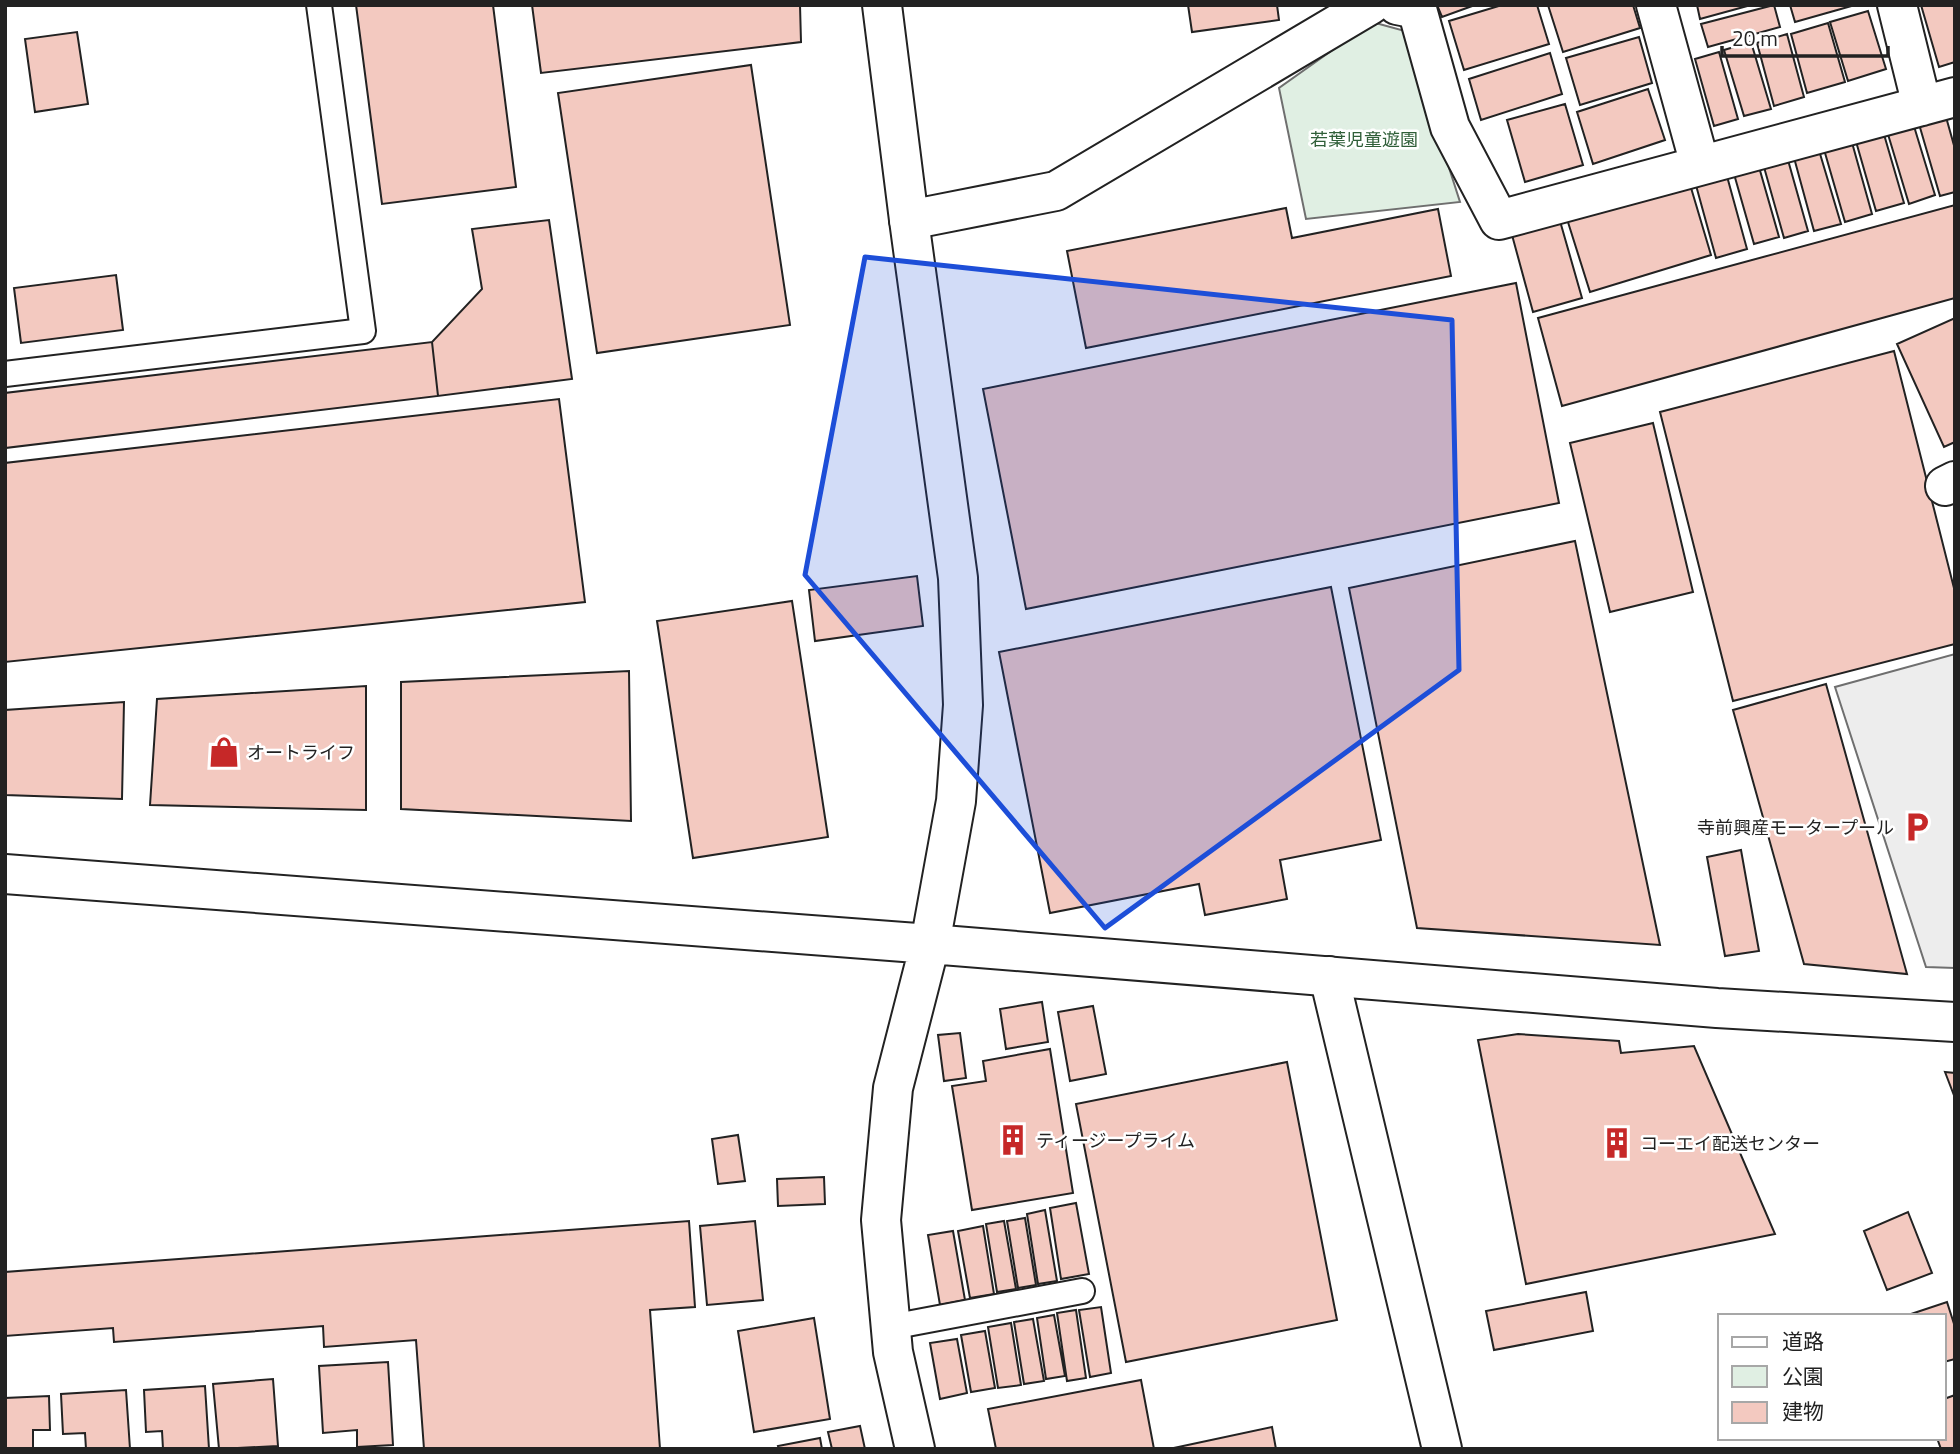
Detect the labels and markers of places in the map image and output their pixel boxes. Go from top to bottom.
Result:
shop icon: オートライフ [207,735,241,769]
place label: オートライフ [247,739,355,766]
parking icon: 寺前興産モータープール [1900,810,1934,844]
place label: 寺前興産モータープール [1697,814,1894,841]
building icon: ティージープライム [996,1123,1030,1157]
building icon: コーエイ配送センター [1600,1126,1634,1160]
place label: ティージープライム [1036,1127,1195,1154]
place label: コーエイ配送センター [1640,1130,1820,1157]

